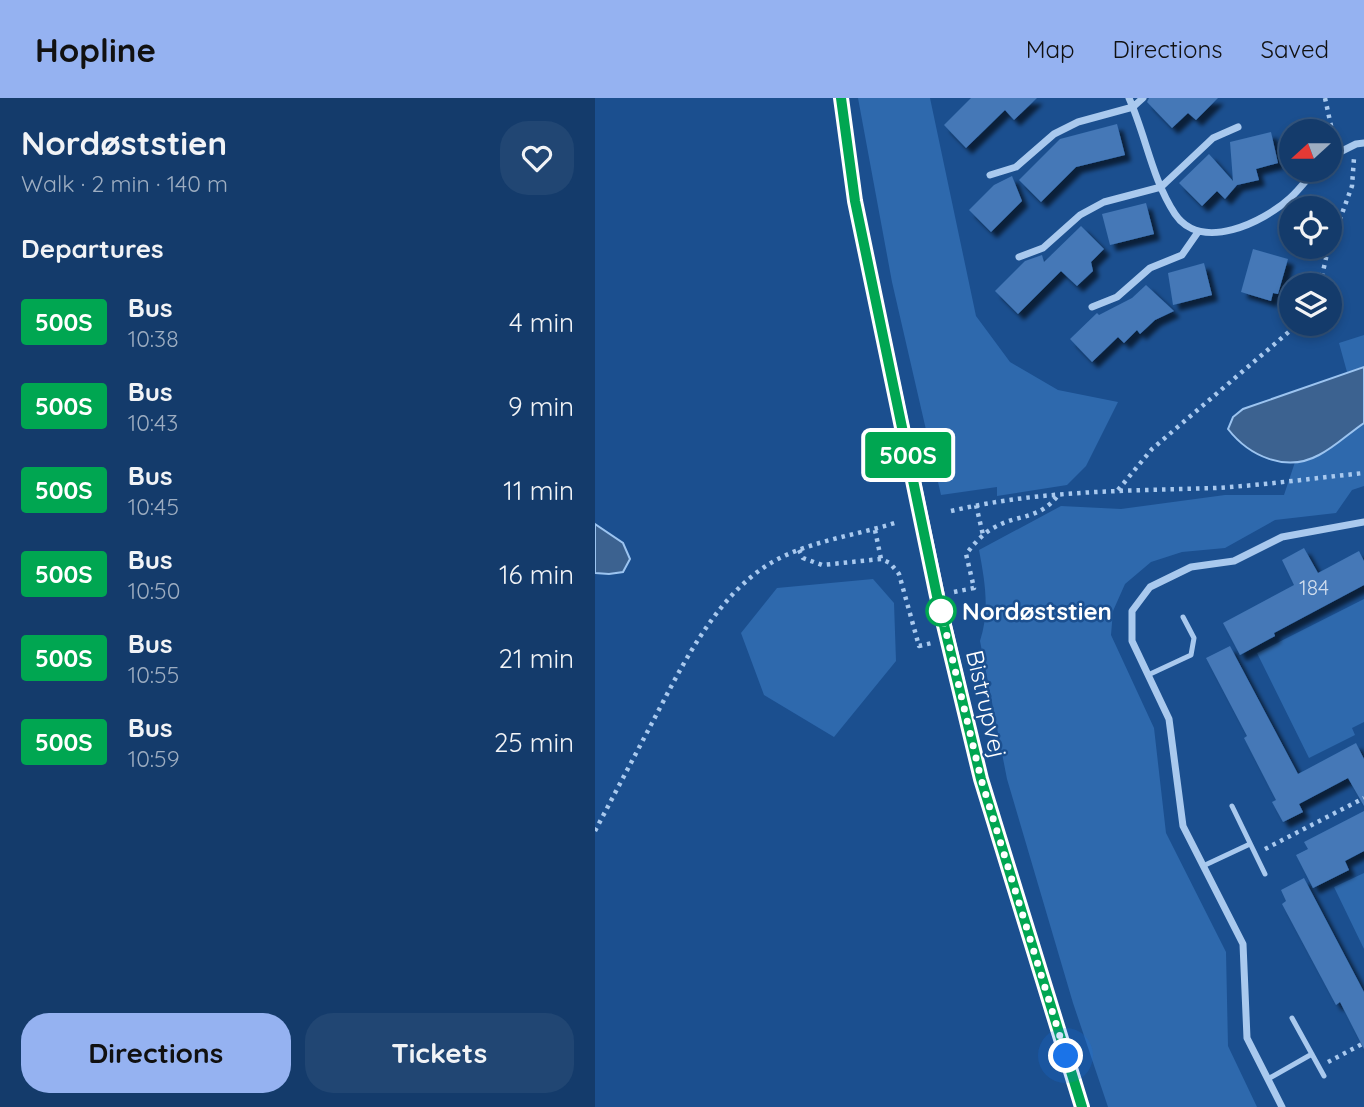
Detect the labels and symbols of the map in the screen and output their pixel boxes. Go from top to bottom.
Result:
north arrow [1279,119,1342,182]
line badge: 500S [859,432,957,478]
house number: 184 [1299,574,1329,600]
marker: Nordøststien [926,596,956,626]
place label: Nordøststien [962,596,1112,626]
street label: Bistrupvej [960,647,1014,761]
your location [1048,1038,1083,1073]

